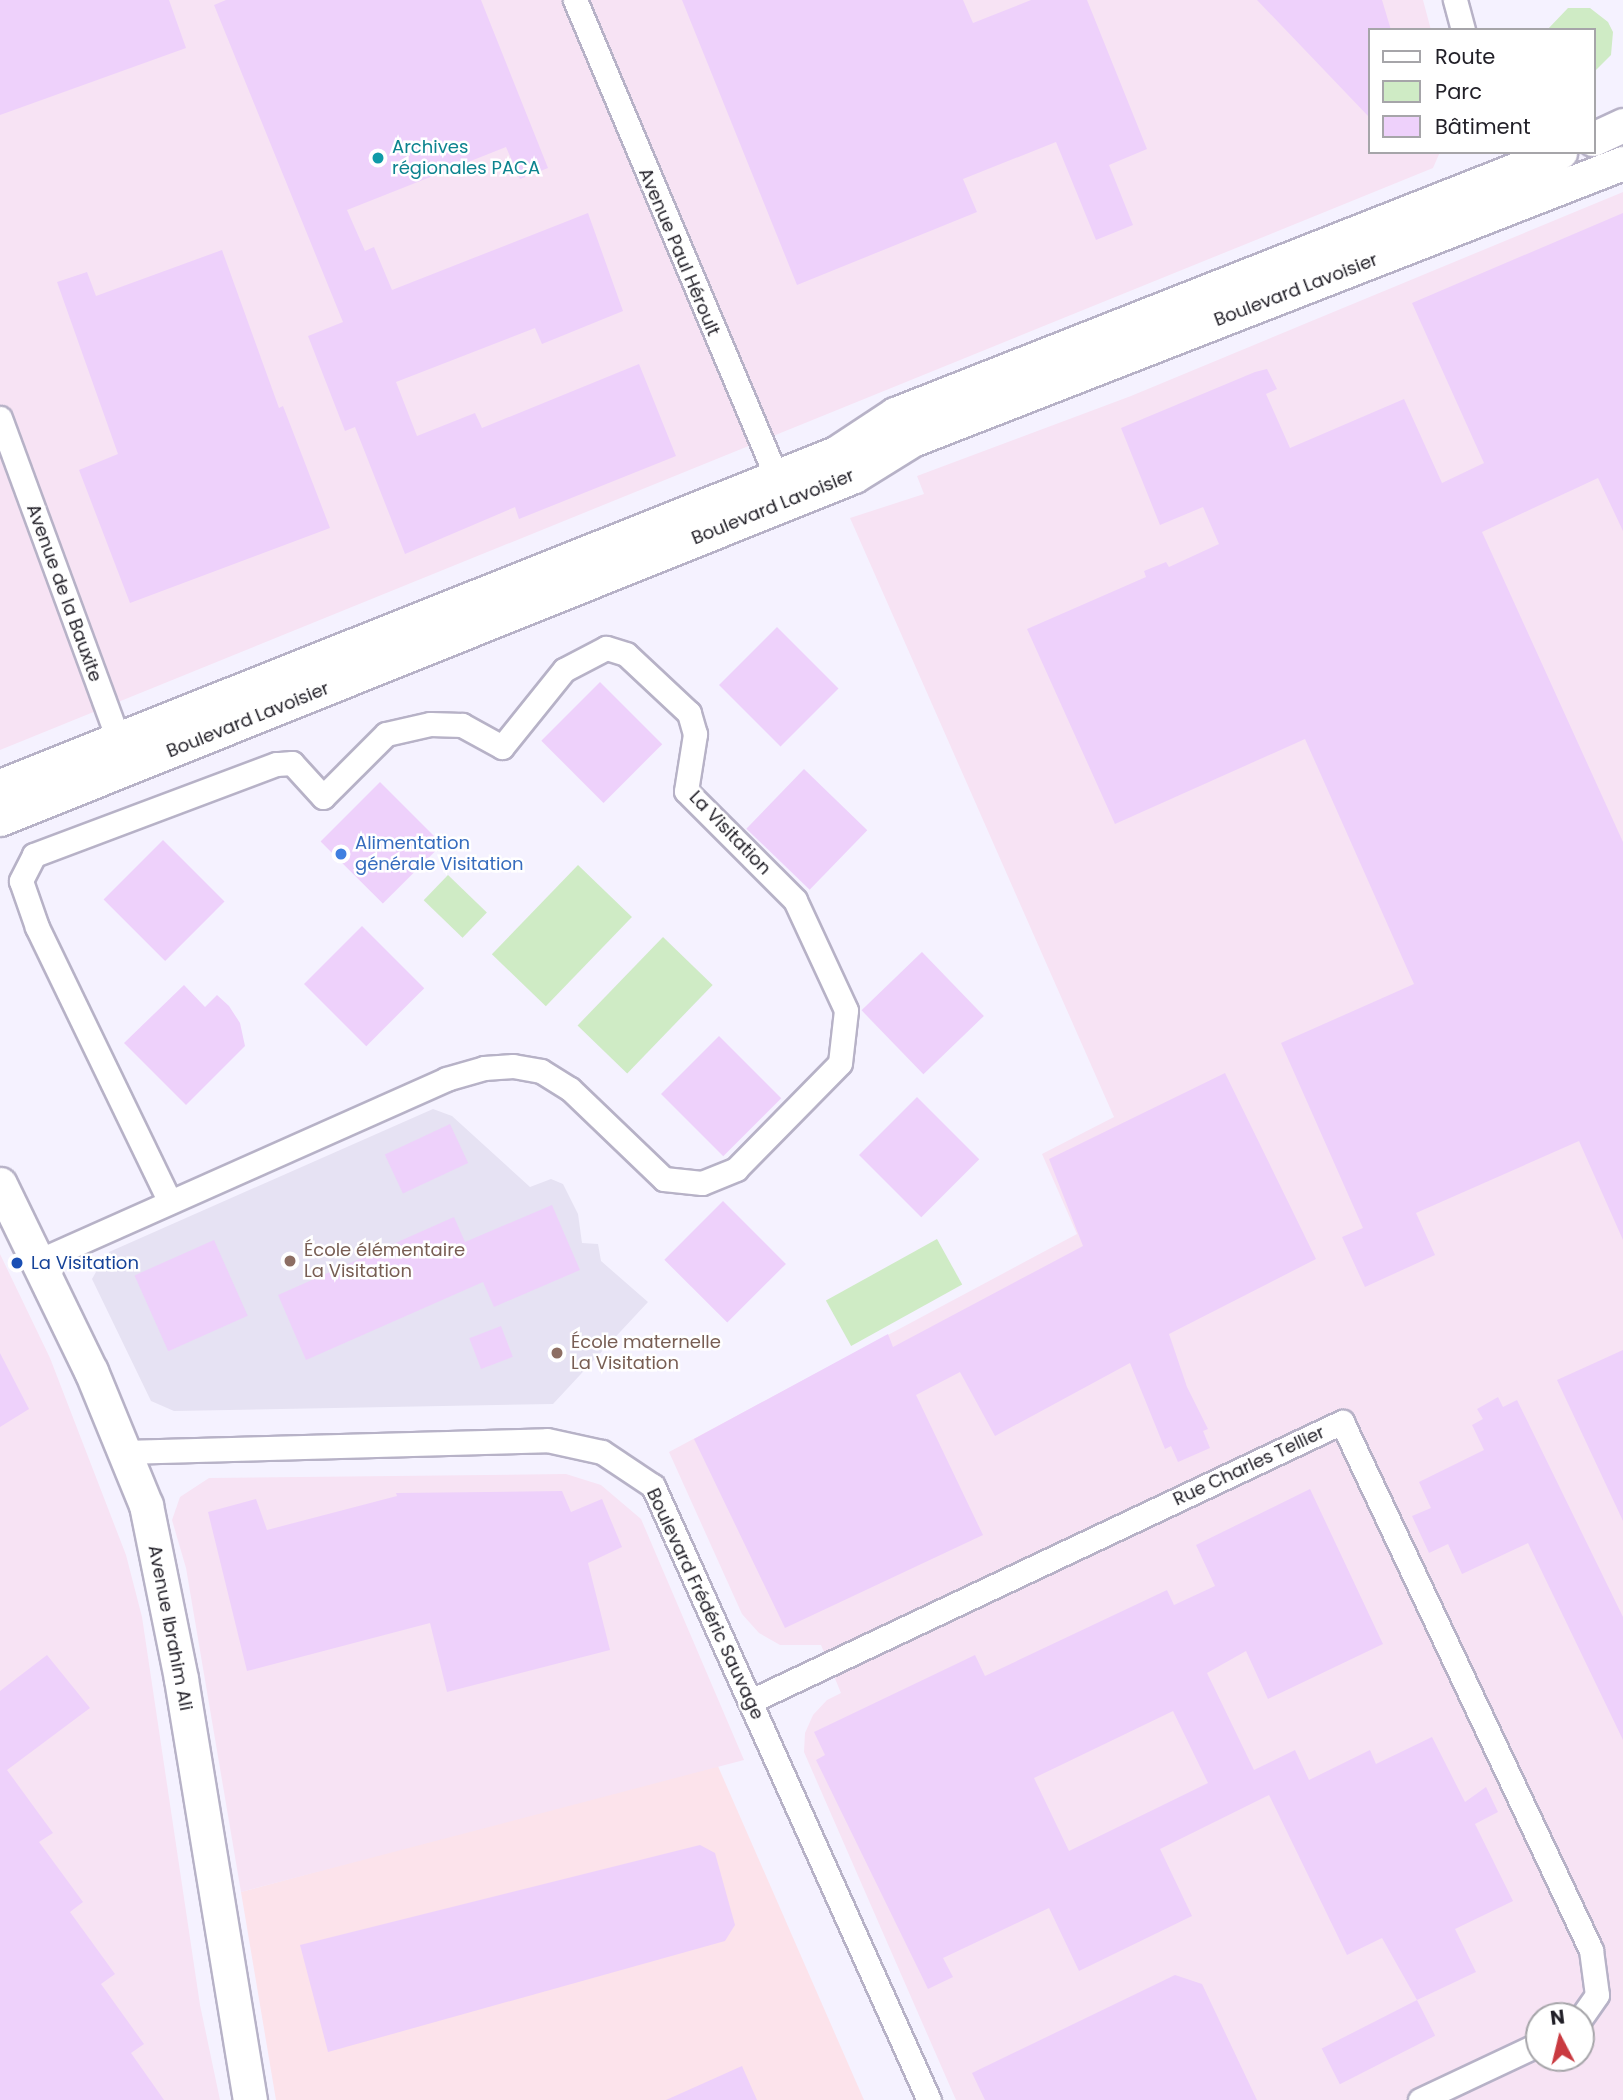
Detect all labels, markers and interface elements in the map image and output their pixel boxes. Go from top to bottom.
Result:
legend [1368,28,1595,154]
text: Route [1435,42,1495,71]
text: Parc [1435,77,1482,106]
text: Bâtiment [1435,112,1531,141]
place label: Archives régionales PACA [392,137,540,180]
marker: Archives régionales PACA [370,150,386,166]
street label: Avenue Paul Héroult [634,165,724,339]
street label: Boulevard Lavoisier [1211,249,1381,331]
street label: Boulevard Lavoisier [689,465,857,549]
street label: Avenue de la Bauxite [22,501,106,685]
street label: Boulevard Lavoisier [164,678,332,762]
street label: La Visitation [685,787,775,879]
place label: Alimentation générale Visitation [355,833,523,876]
marker: Alimentation générale Visitation [333,846,349,862]
place label: École élémentaire La Visitation [304,1240,465,1282]
place label: La Visitation [31,1252,139,1274]
marker: École élémentaire La Visitation [282,1253,298,1269]
marker: La Visitation [9,1255,25,1271]
place label: École maternelle La Visitation [571,1332,721,1374]
marker: École maternelle La Visitation [549,1345,565,1361]
street label: Rue Charles Tellier [1170,1421,1328,1511]
street label: Boulevard Frédéric Sauvage [642,1485,768,1723]
street label: Avenue Ibrahim Ali [143,1543,197,1713]
north arrow [1525,2002,1595,2072]
text: N [1549,2003,1566,2032]

